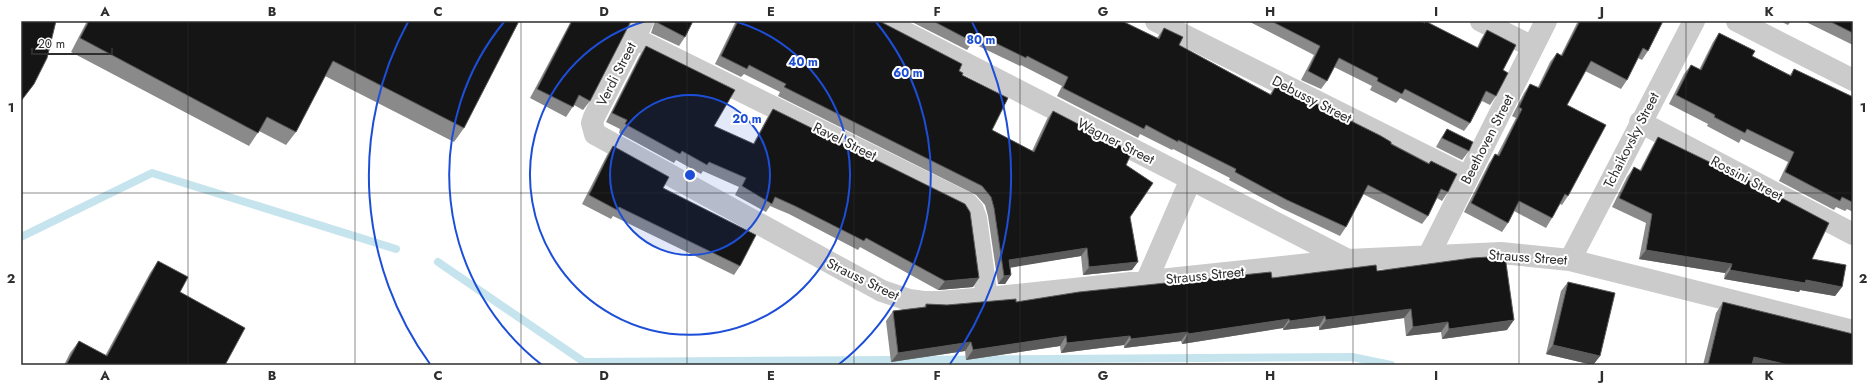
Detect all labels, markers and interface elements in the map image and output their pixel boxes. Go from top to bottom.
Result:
text: A [99,2,110,21]
text: B [268,2,277,21]
text: C [433,2,443,21]
text: D [599,2,609,21]
text: E [767,2,775,21]
text: F [933,2,941,21]
text: G [1098,2,1109,21]
text: H [1265,2,1275,21]
text: I [1434,2,1438,21]
text: J [1597,2,1604,21]
text: K [1764,2,1774,21]
scale bar [32,30,112,56]
text: 80 m [967,31,996,49]
text: 20 m [38,35,65,53]
street label: Verdi Street [591,38,641,109]
text: 40 m [788,53,818,71]
text: 60 m [893,64,923,82]
street label: Debussy Street [1269,70,1356,128]
street label: Tchaikovsky Street [1598,88,1664,191]
street label: Beethoven Street [1456,90,1519,187]
text: 1 [8,98,14,117]
text: 1 [1860,98,1866,117]
text: 20 m [732,110,762,128]
street label: Wagner Street [1074,113,1159,169]
street label: Ravel Street [810,117,881,165]
street label: Rossini Street [1707,151,1787,206]
centre of rings [683,168,697,182]
street label: Strauss Street [1488,244,1569,270]
street label: Strauss Street [823,253,903,306]
street label: Strauss Street [1165,261,1246,289]
text: 2 [7,269,15,288]
text: 2 [1859,269,1867,288]
text: A [99,366,110,385]
text: B [268,366,277,385]
text: C [433,366,443,385]
text: D [599,366,609,385]
text: E [767,366,775,385]
text: F [933,366,941,385]
text: G [1098,366,1109,385]
text: H [1265,366,1275,385]
text: I [1434,366,1438,385]
text: J [1597,366,1604,385]
text: K [1764,366,1774,385]

